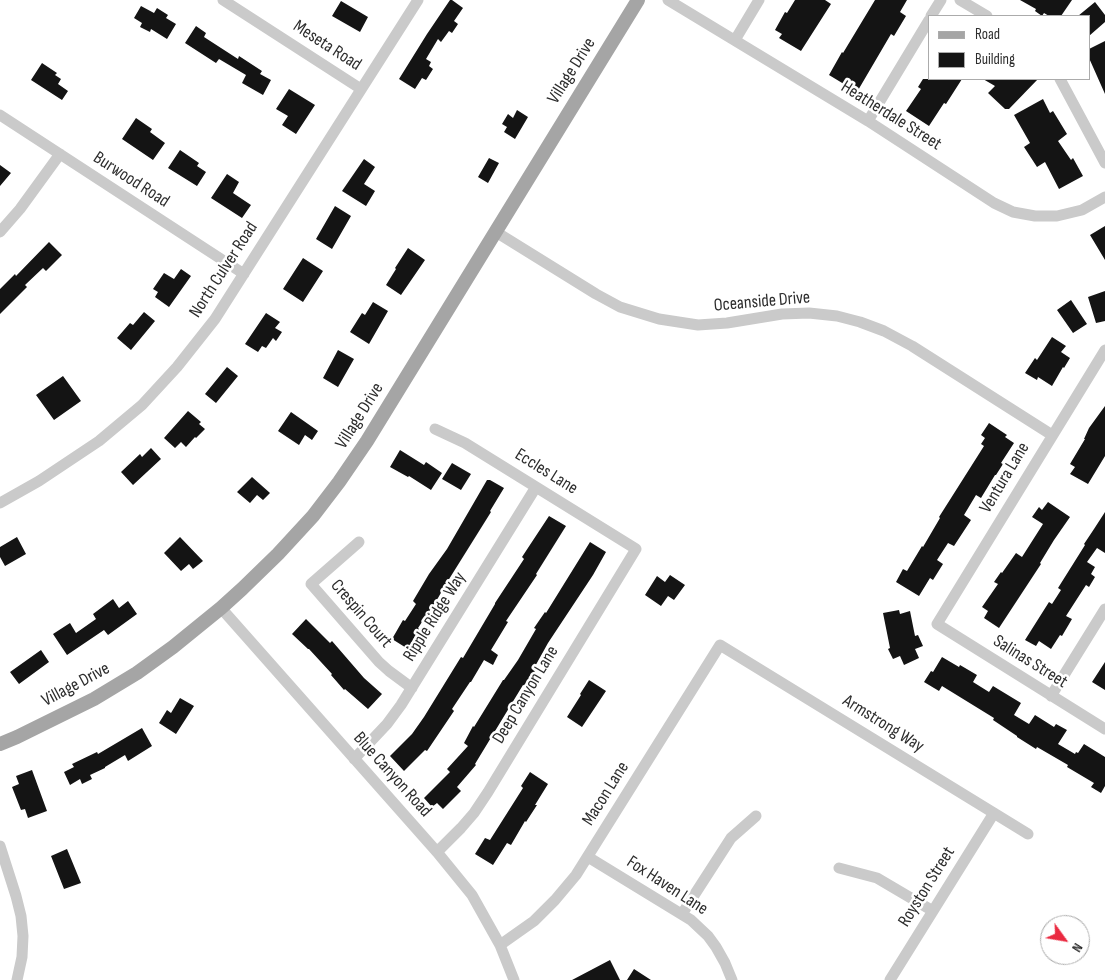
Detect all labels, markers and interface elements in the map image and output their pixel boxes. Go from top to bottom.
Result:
legend [928,15,1090,80]
street label: Meseta Road [289,16,365,76]
text: Road [975,25,1000,44]
street label: Village Drive [543,34,601,108]
text: Building [975,50,1015,69]
street label: Heatherdale Street [837,77,945,155]
street label: Burwood Road [89,147,173,213]
street label: North Culver Road [185,218,263,322]
street label: Oceanside Drive [713,287,811,317]
street label: Village Drive [331,379,389,453]
street label: Ventura Lane [975,439,1035,517]
street label: Eccles Lane [511,444,581,500]
street label: Ripple Ridge Way [399,568,471,666]
street label: Crespin Court [326,576,396,652]
street label: Salinas Street [989,631,1071,693]
street label: Deep Canyon Lane [488,642,564,748]
street label: Village Drive [38,658,114,712]
street label: Armstrong Way [838,691,928,757]
street label: Blue Canyon Road [348,728,436,822]
street label: Macon Lane [578,758,634,830]
street label: Royston Street [894,843,960,931]
street label: Fox Haven Lane [622,852,712,920]
north arrow [1040,915,1090,965]
text: N [1068,940,1086,955]

